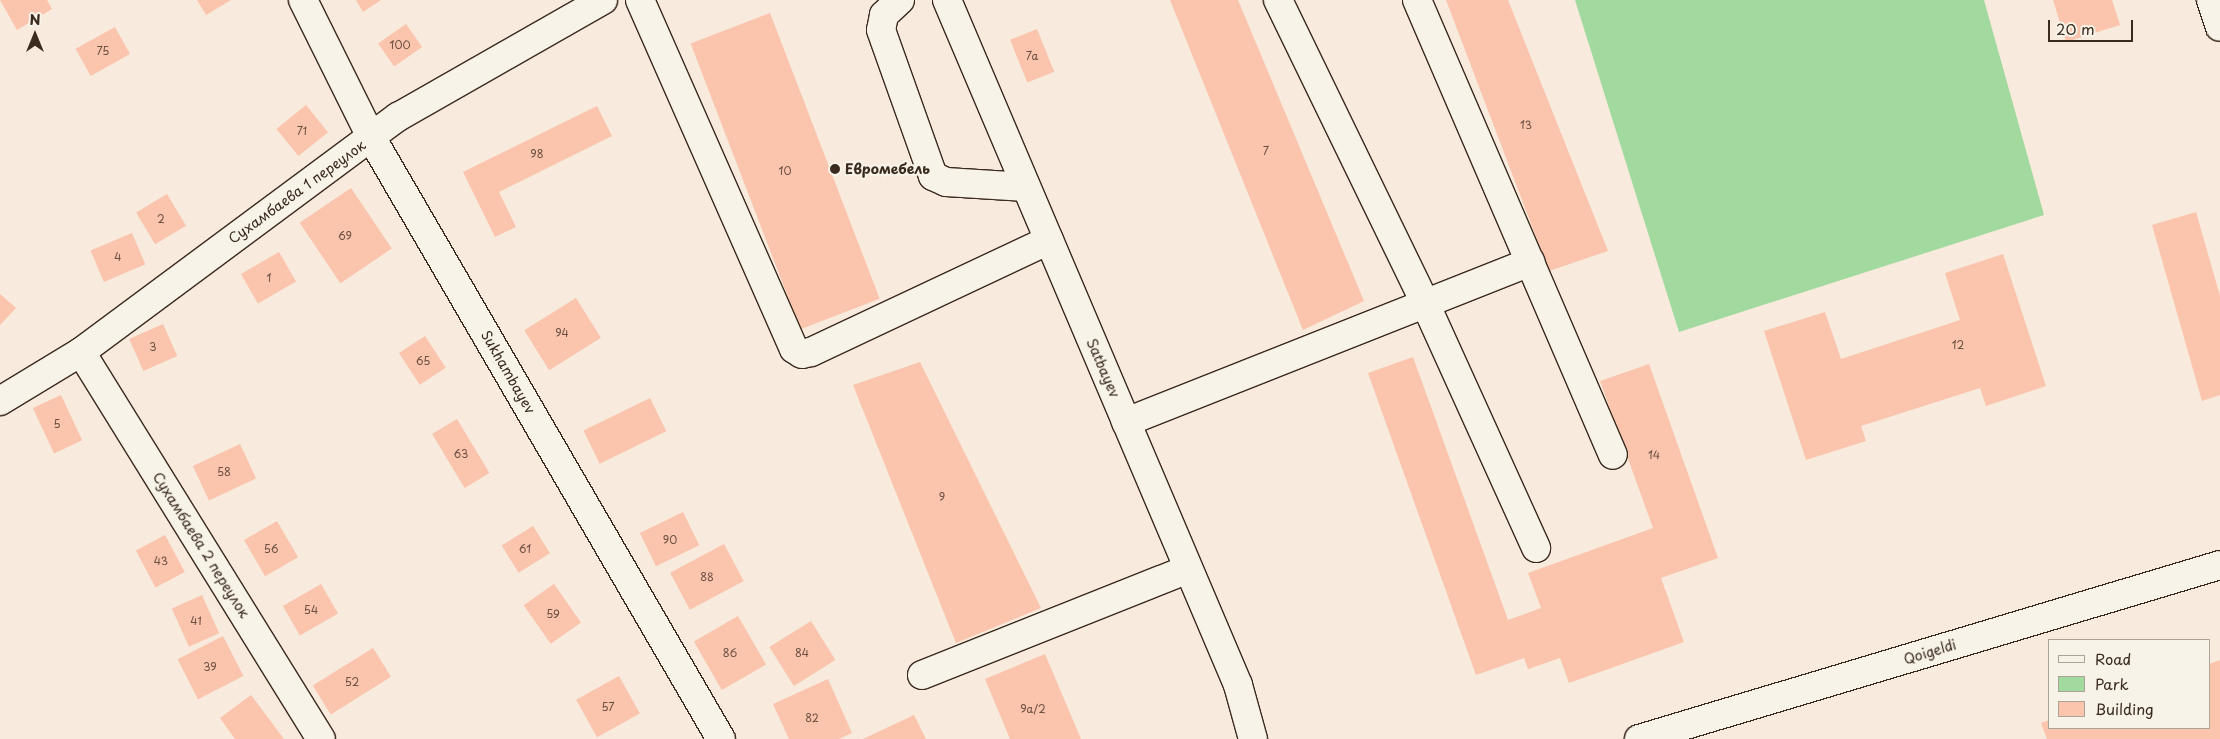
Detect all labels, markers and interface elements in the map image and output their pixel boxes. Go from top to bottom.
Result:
text: N [29,9,41,30]
north arrow [10,10,60,60]
scale bar [2050,10,2135,42]
text: 20 m [2056,17,2095,40]
house number: 100 [389,38,411,52]
house number: 75 [97,44,109,58]
house number: 7а [1026,49,1038,63]
house number: 13 [1520,118,1532,132]
house number: 71 [297,124,307,138]
street label: Сухамбаева 1 переулок [225,136,369,248]
house number: 7 [1263,144,1269,158]
house number: 98 [530,147,544,161]
place label: Евромебель [845,161,930,177]
marker: Евромебель [829,163,841,175]
house number: 10 [779,164,791,178]
house number: 2 [157,212,165,226]
house number: 69 [338,229,352,243]
house number: 4 [114,250,122,264]
house number: 1 [267,271,271,285]
house number: 94 [555,326,569,340]
street label: Sukhambayev [477,327,539,417]
street label: Satbayev [1083,336,1123,400]
house number: 12 [1952,338,1964,352]
house number: 3 [149,340,157,354]
house number: 65 [416,354,430,368]
house number: 5 [53,417,61,431]
house number: 63 [454,447,468,461]
house number: 14 [1648,448,1660,462]
house number: 58 [217,465,231,479]
street label: Сухамбаева 2 переулок [149,469,253,621]
house number: 9 [939,490,945,504]
house number: 90 [663,533,677,547]
house number: 56 [264,542,278,556]
house number: 61 [519,542,531,556]
house number: 43 [154,554,168,568]
house number: 88 [700,570,714,584]
house number: 54 [304,603,318,617]
house number: 59 [546,607,560,621]
house number: 41 [190,614,202,628]
street label: Qoigeldi [1902,636,1958,668]
legend [2048,639,2210,729]
house number: 86 [723,646,737,660]
house number: 84 [795,646,809,660]
text: Road [2095,647,2131,670]
house number: 39 [203,660,217,674]
text: Park [2095,672,2129,695]
house number: 52 [345,675,359,689]
text: Building [2095,697,2154,720]
house number: 57 [601,700,615,714]
house number: 9а/2 [1020,702,1046,716]
house number: 82 [805,711,819,725]

